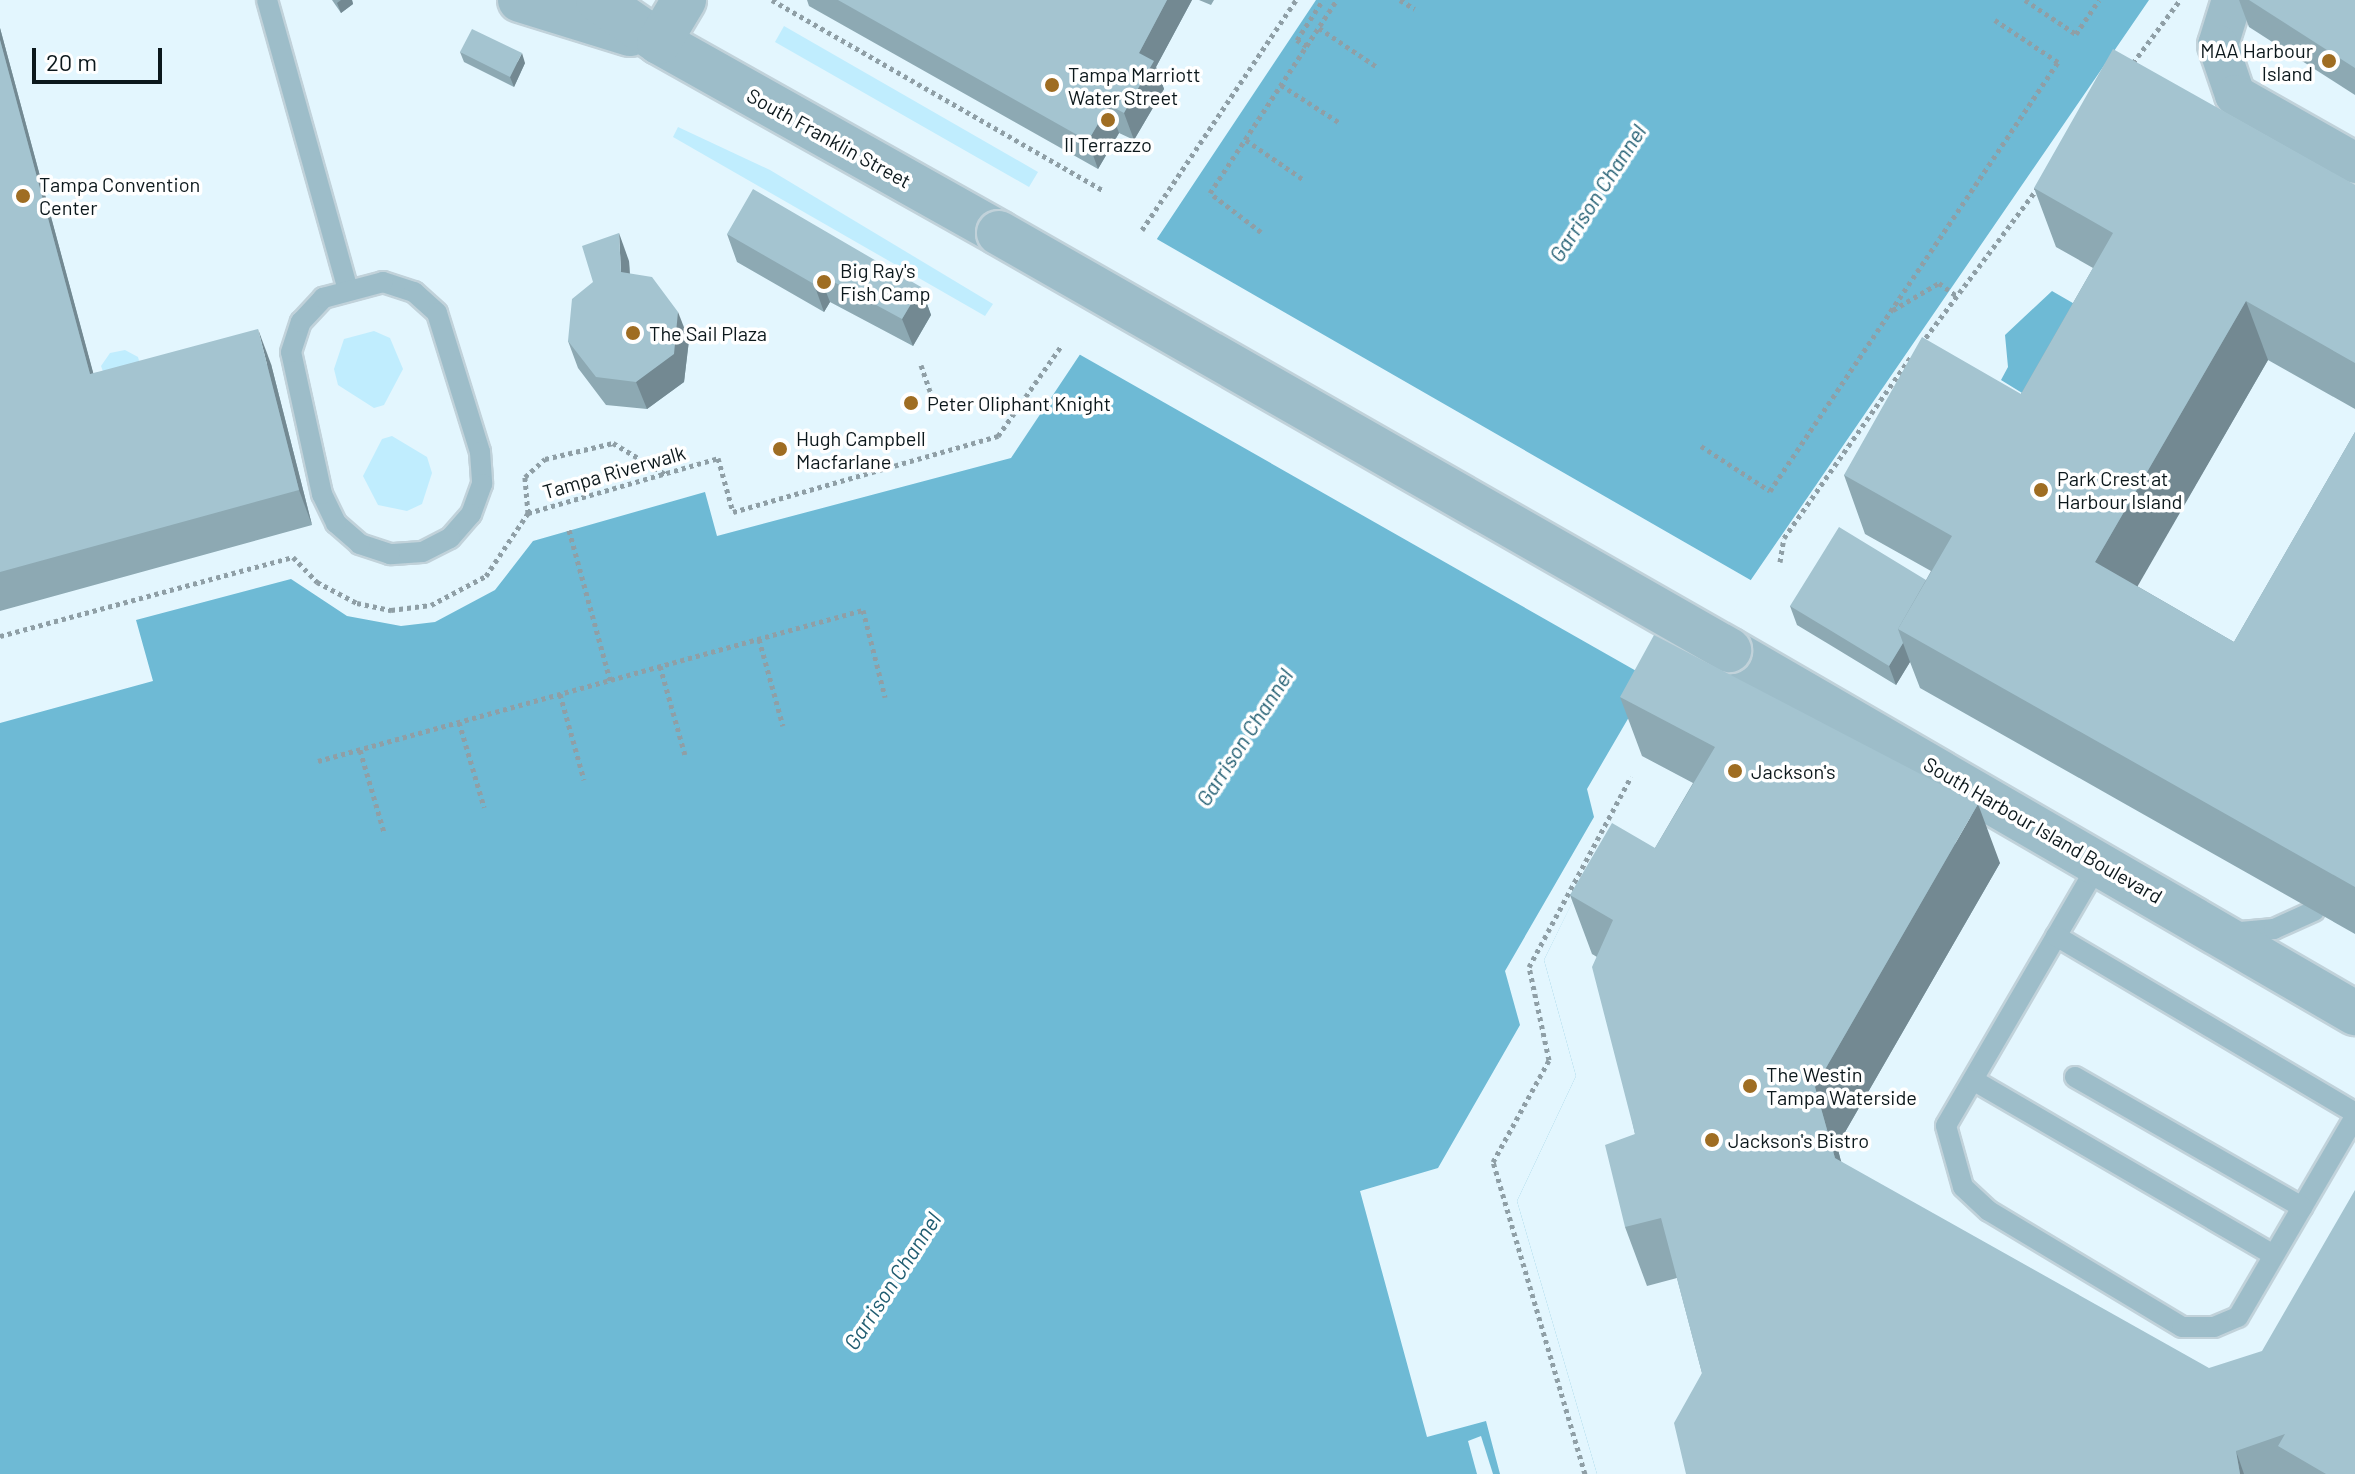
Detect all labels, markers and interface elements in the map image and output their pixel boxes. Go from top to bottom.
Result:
scale bar [36,32,166,82]
place label: MAA Harbour Island [2200,38,2313,85]
text: 20 m [46,47,97,76]
marker: MAA Harbour Island [2320,52,2338,70]
place label: Tampa Marriott Water Street [1068,62,1201,109]
marker: Tampa Marriott Water Street [1043,76,1061,94]
street label: South Franklin Street [743,83,915,193]
marker: Il Terrazzo [1099,111,1117,129]
water label: Garrison Channel [1543,119,1651,267]
place label: Il Terrazzo [1064,132,1152,156]
place label: Tampa Convention Center [39,172,200,219]
marker: Tampa Convention Center [14,187,32,205]
place label: Big Ray's Fish Camp [840,258,931,305]
marker: Big Ray's Fish Camp [815,273,833,291]
place label: The Sail Plaza [649,321,767,345]
marker: The Sail Plaza [624,324,642,342]
place label: Peter Oliphant Knight [927,391,1111,415]
marker: Peter Oliphant Knight [902,394,920,412]
place label: Hugh Campbell Macfarlane [796,426,926,473]
street label: Tampa Riverwalk [540,440,688,504]
marker: Hugh Campbell Macfarlane [771,440,789,458]
place label: Park Crest at Harbour Island [2057,466,2182,513]
marker: Park Crest at Harbour Island [2032,481,2050,499]
water label: Garrison Channel [1190,663,1298,811]
street label: South Harbour Island Boulevard [1919,752,2167,908]
place label: Jackson's [1751,759,1836,783]
marker: Jackson's [1726,762,1744,780]
place label: The Westin Tampa Waterside [1766,1062,1917,1109]
marker: The Westin Tampa Waterside [1741,1077,1759,1095]
place label: Jackson's Bistro [1728,1128,1869,1152]
marker: Jackson's Bistro [1703,1131,1721,1149]
water label: Garrison Channel [838,1207,946,1355]

